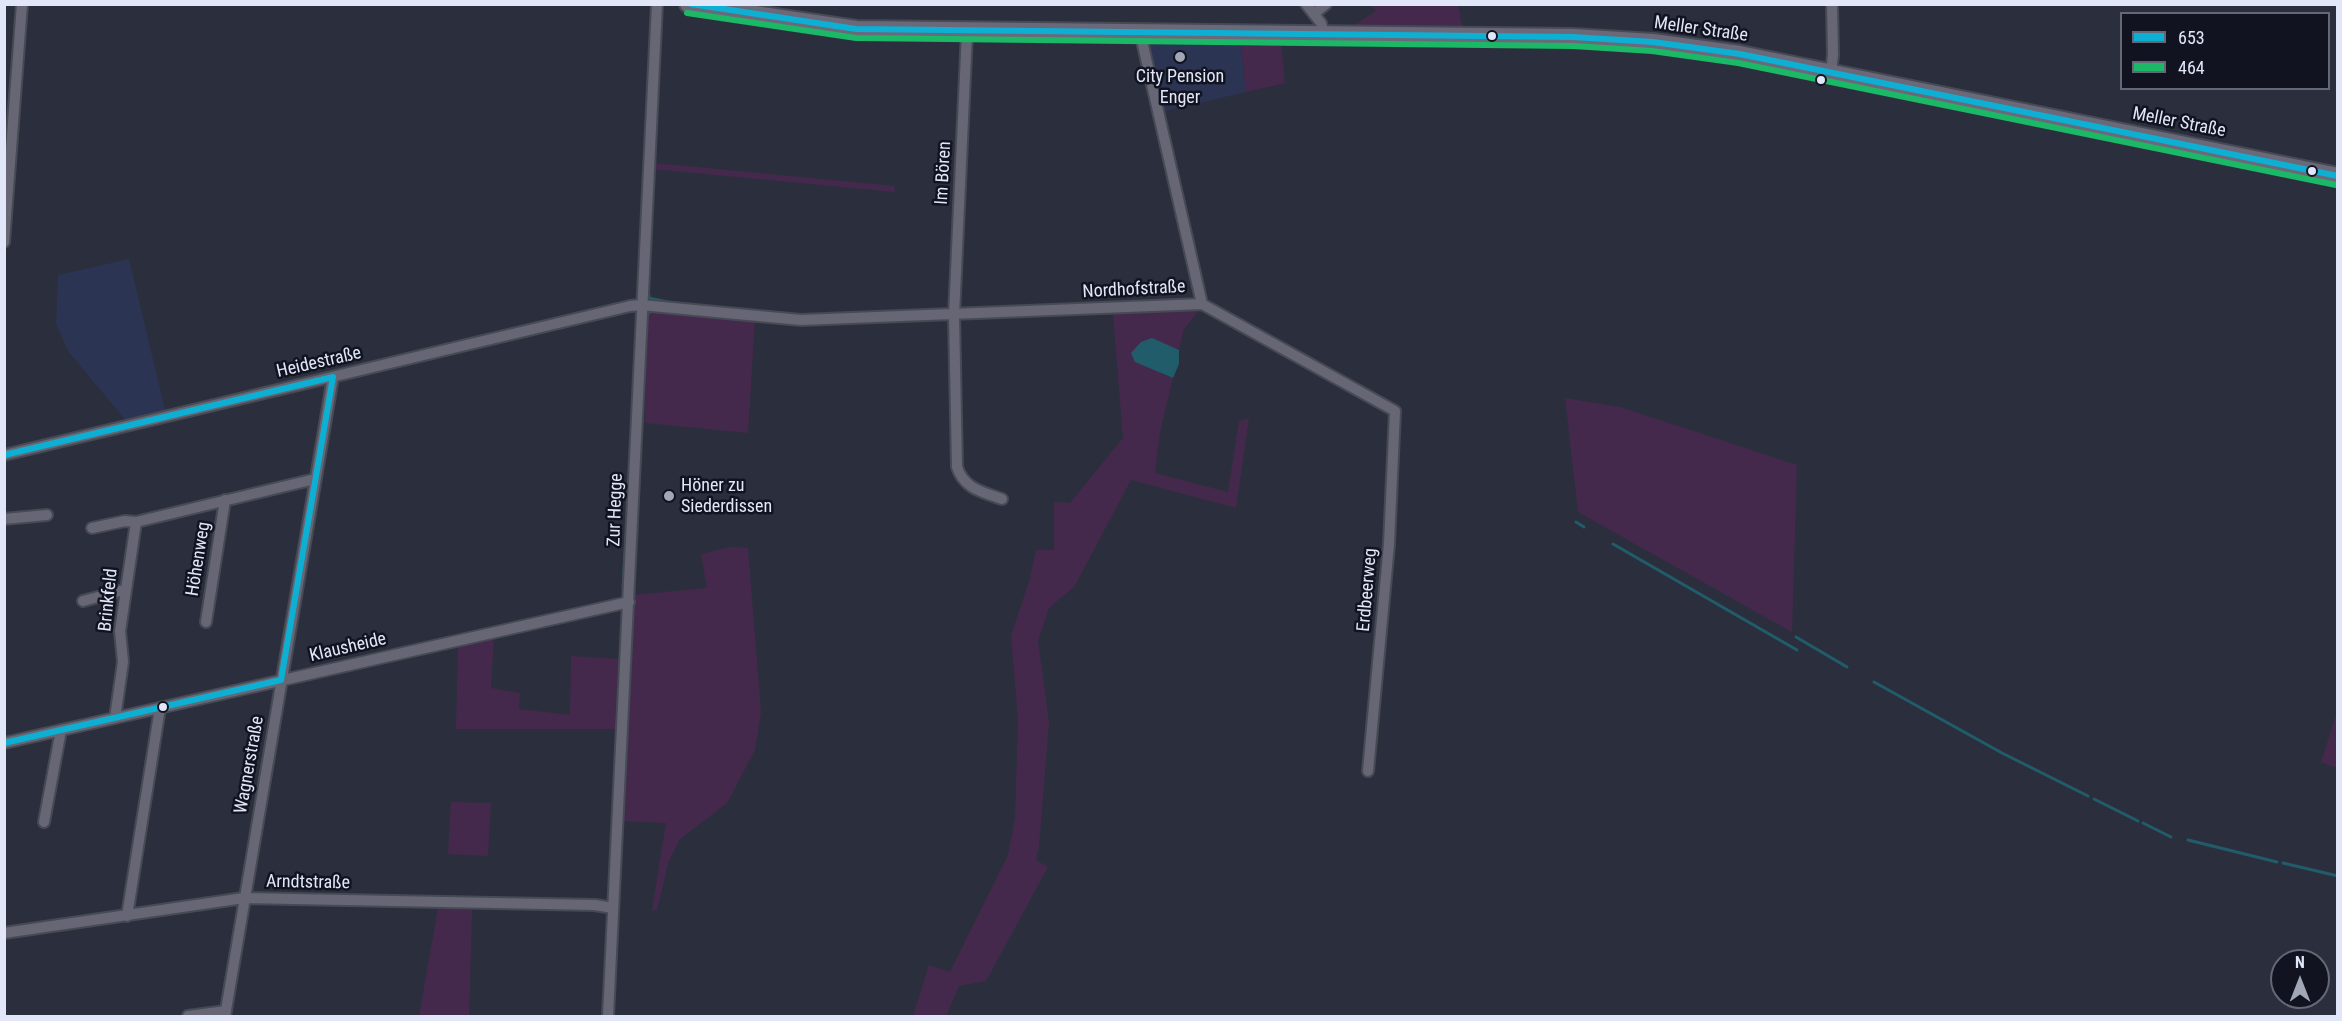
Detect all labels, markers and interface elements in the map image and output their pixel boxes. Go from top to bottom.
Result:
legend [2120,12,2330,90]
street label: Meller Straße [1653,13,1749,47]
text: 653 [2178,27,2205,48]
unlabelled marker [1486,30,1498,42]
marker: City Pension Enger [1173,50,1187,64]
text: 464 [2178,57,2205,78]
place label: City Pension Enger [1136,66,1224,109]
unlabelled marker [1815,74,1827,86]
street label: Meller Straße [2131,103,2227,143]
street label: Im Bören [932,141,956,205]
unlabelled marker [2306,165,2318,177]
street label: Nordhofstraße [1082,277,1186,303]
street label: Heidestraße [275,343,363,383]
street label: Zur Hegge [604,473,628,547]
place label: Höner zu Siederdissen [681,475,772,518]
marker: Höner zu Siederdissen [662,489,676,503]
street label: Höhenweg [182,520,216,598]
street label: Erdbeerweg [1354,547,1382,633]
street label: Brinkfeld [95,567,123,633]
street label: Klausheide [308,629,388,667]
unlabelled marker [157,701,169,713]
street label: Wagnerstraße [231,715,269,815]
street label: Arndtstraße [266,871,350,895]
north arrow [2270,949,2330,1009]
text: N [2295,953,2305,972]

